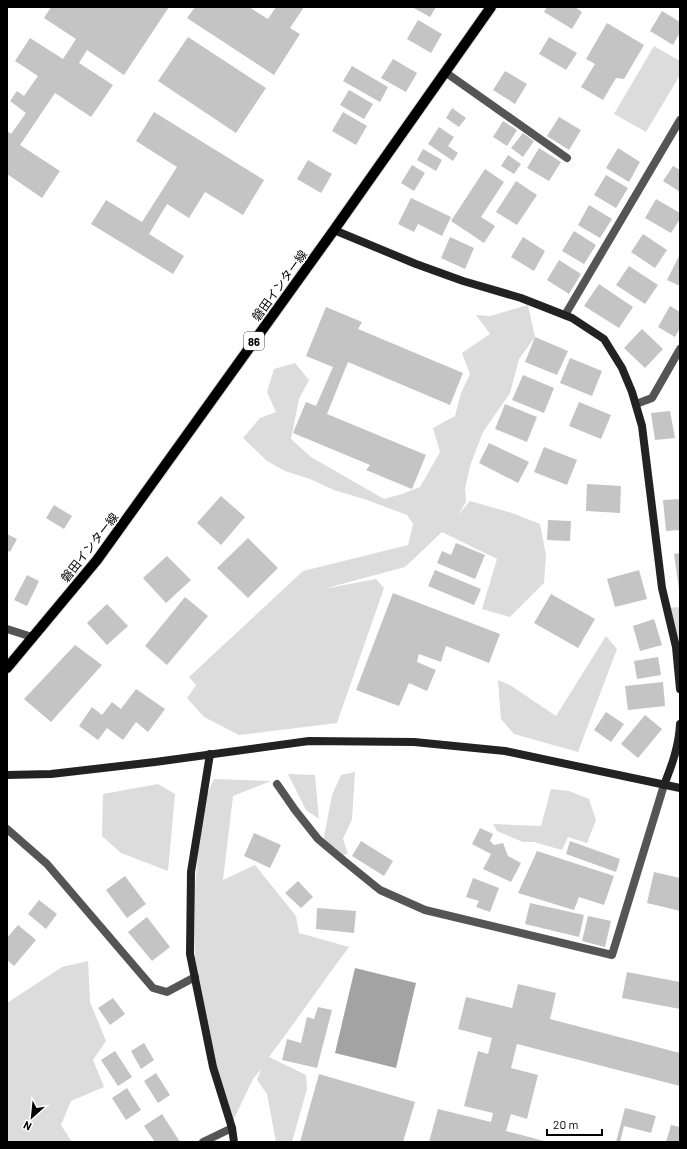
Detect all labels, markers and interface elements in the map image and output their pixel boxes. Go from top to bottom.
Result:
street label: 磐田インター線 [249,247,309,323]
road number: 86 [244,332,264,350]
street label: 磐田インター線 [58,510,120,584]
north arrow [12,1097,52,1137]
scale bar [547,1111,602,1137]
text: 20 m [553,1117,579,1131]
text: N [21,1119,33,1134]

